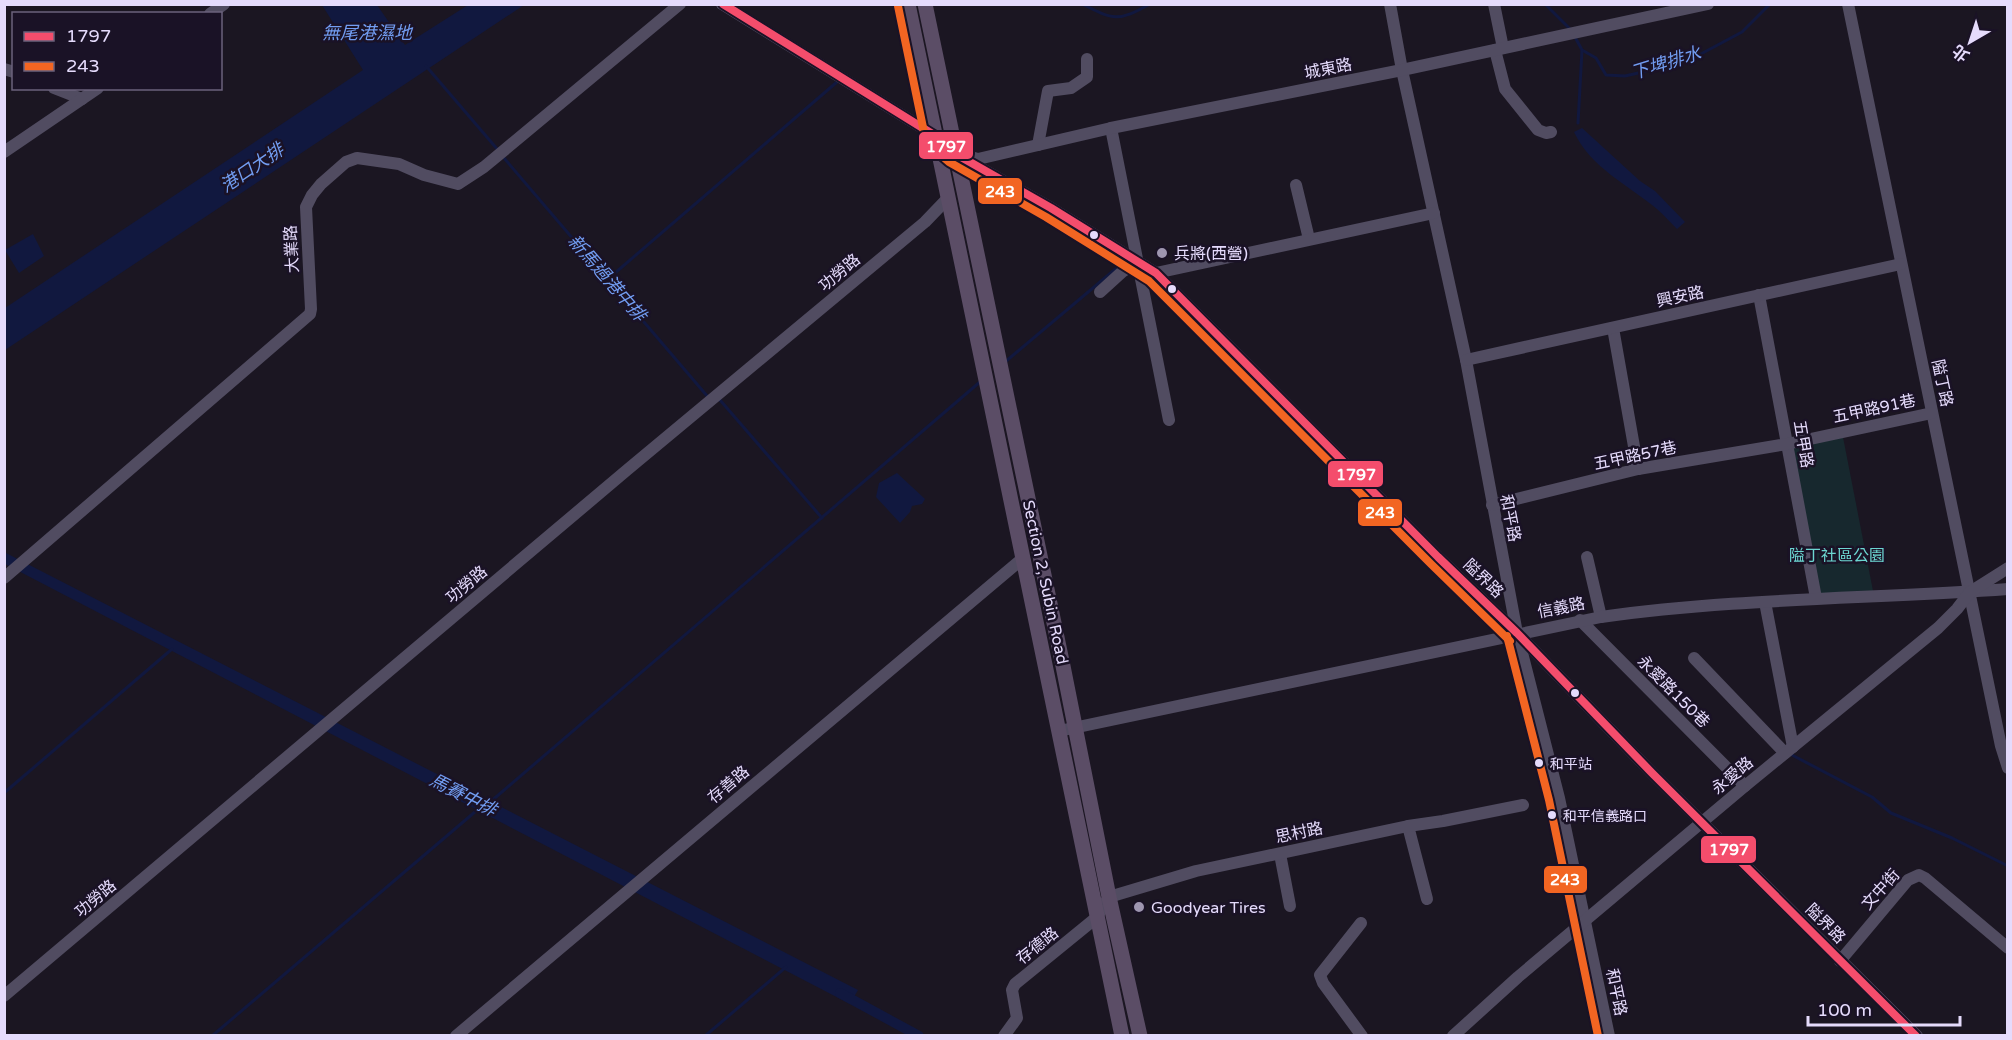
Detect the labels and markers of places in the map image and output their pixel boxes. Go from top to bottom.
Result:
unlabelled marker [1088,229,1100,241]
place label: 兵將(西營) [1174,244,1248,264]
marker: 兵將(西營) [1155,246,1169,260]
unlabelled marker [1166,283,1178,295]
unlabelled marker [1569,687,1581,699]
place label: 和平站 [1550,756,1592,773]
marker: 和平站 [1533,757,1545,769]
place label: 和平信義路口 [1563,808,1647,825]
marker: 和平信義路口 [1546,809,1558,821]
place label: Goodyear Tires [1151,898,1266,918]
marker: Goodyear Tires [1132,900,1146,914]

